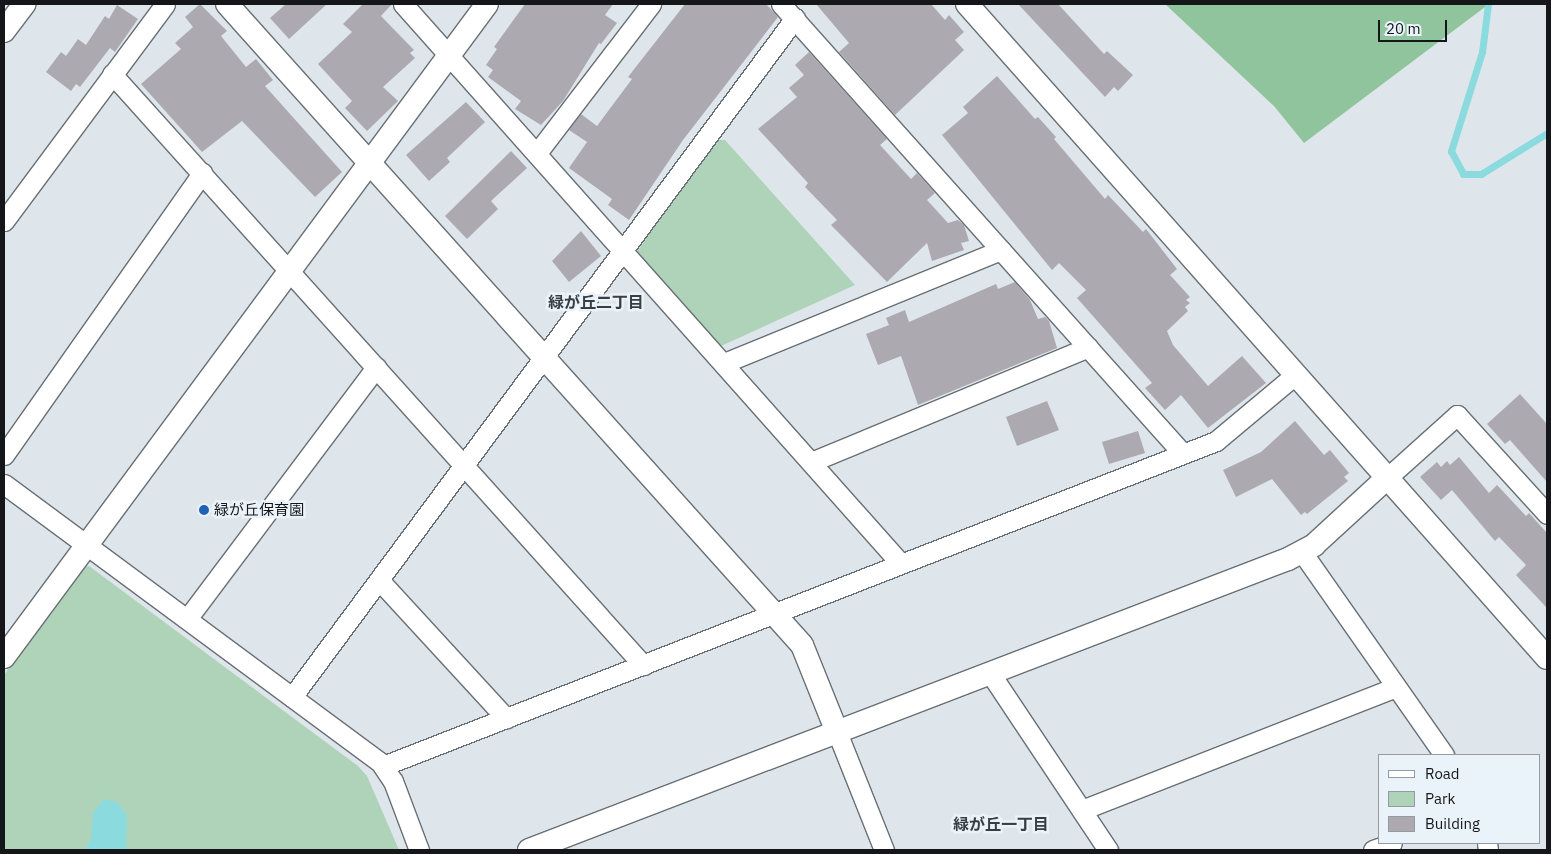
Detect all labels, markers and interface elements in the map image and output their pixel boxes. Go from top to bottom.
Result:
scale bar [1381,10,1450,42]
text: 20 m [1386,19,1421,38]
district label: 緑が丘二丁目 [548,292,644,312]
place label: 緑が丘保育園 [214,501,304,519]
marker: 緑が丘保育園 [198,504,210,516]
legend [1378,754,1541,844]
text: Road [1425,764,1460,783]
text: Park [1425,789,1455,808]
district label: 緑が丘一丁目 [953,814,1049,834]
text: Building [1425,814,1480,833]

